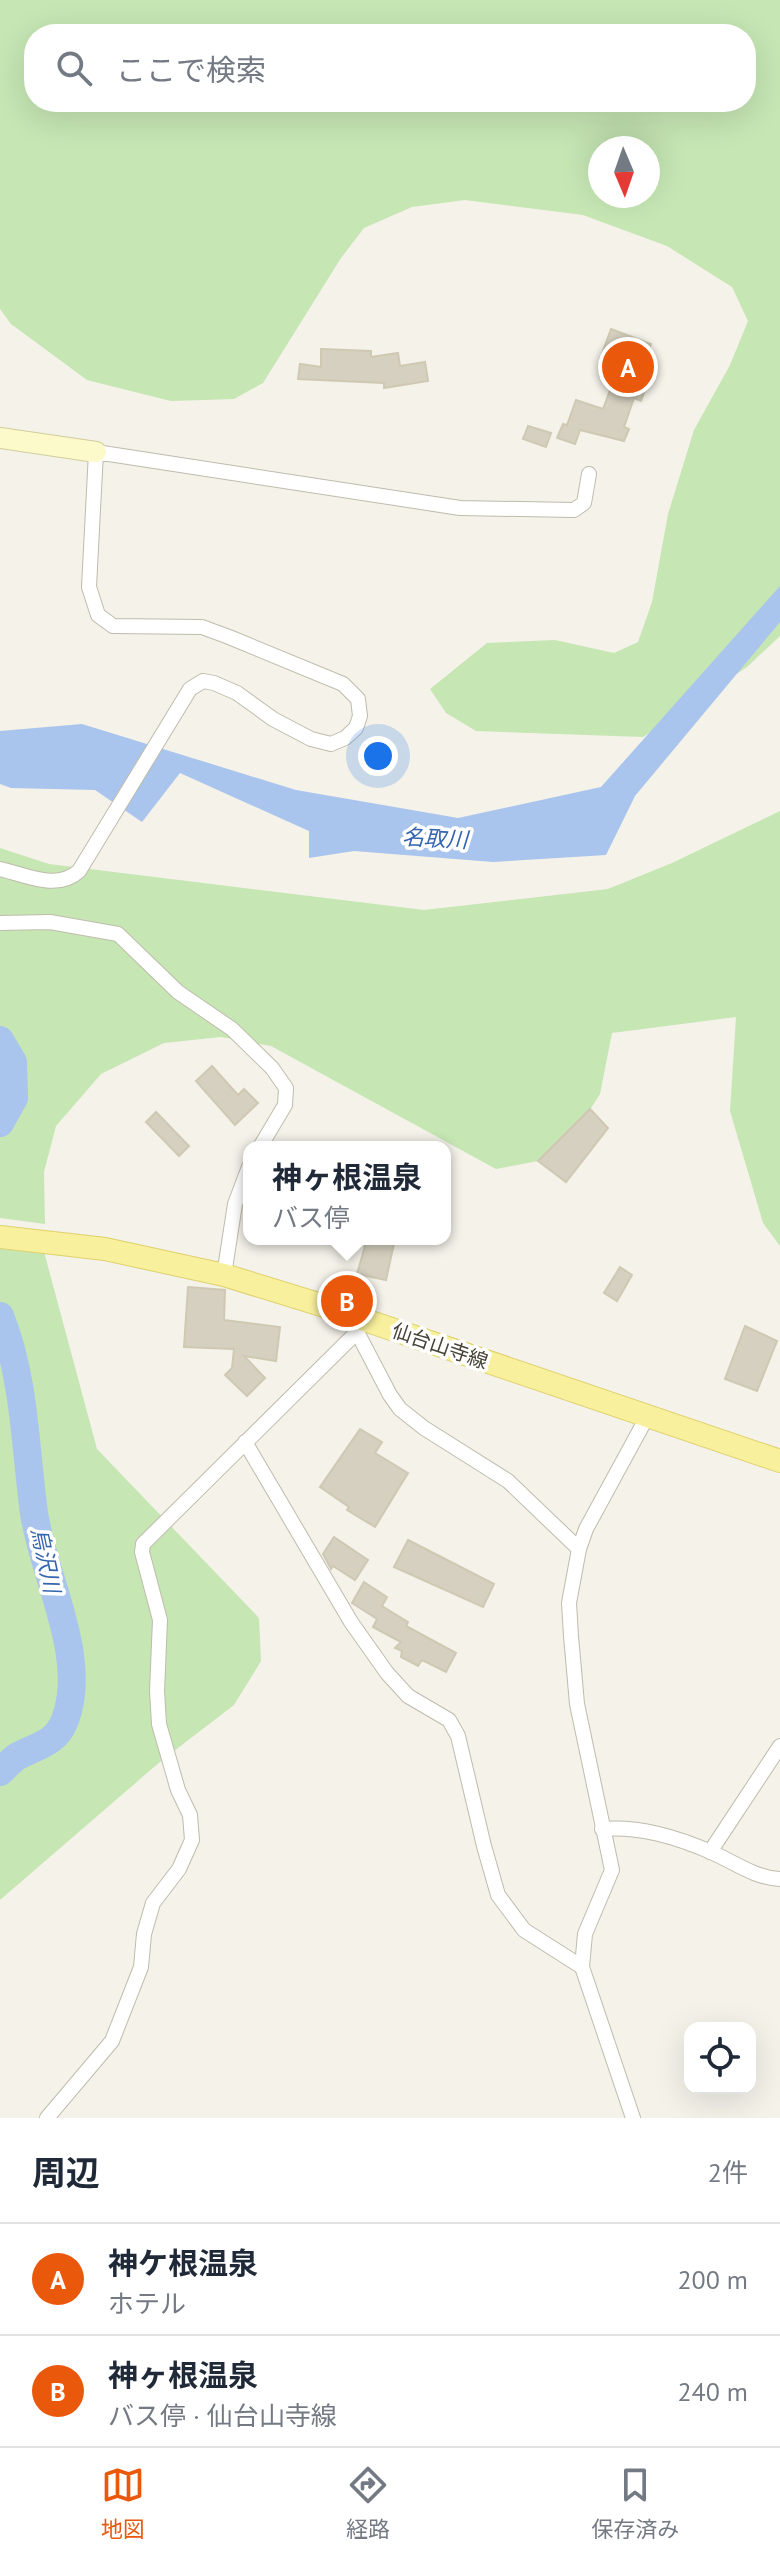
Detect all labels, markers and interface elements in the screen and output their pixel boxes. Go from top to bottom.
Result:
search box [24,24,756,112]
icon: search [52,46,96,90]
text: ここで検索 [116,50,266,89]
north arrow [588,136,660,208]
pin: A [602,337,654,397]
your location [358,736,398,776]
water label: 名取川 [401,822,471,854]
popup [243,1141,451,1245]
text: 神ヶ根温泉 [272,1157,422,1196]
text: バス停 [272,1201,350,1234]
pin: B [321,1271,373,1331]
street label: 仙台山寺線 [388,1317,492,1375]
water label: 烏沢川 [25,1525,67,1597]
map controls [684,2022,756,2094]
button: locate [684,2022,756,2094]
text: 周辺 [32,2150,100,2194]
text: 2件 [708,2156,748,2189]
text: 神ケ根温泉 [108,2243,258,2282]
text: A [50,2263,66,2296]
text: 200 m [677,2263,748,2296]
text: ホテル [108,2287,186,2320]
text: 神ヶ根温泉 [108,2355,258,2394]
text: B [50,2375,66,2408]
text: 240 m [677,2375,748,2408]
text: バス停 · 仙台山寺線 [108,2399,337,2432]
tab: 地図 [101,2463,145,2543]
tab: 経路 [346,2463,390,2543]
tab: 保存済み [591,2463,679,2543]

